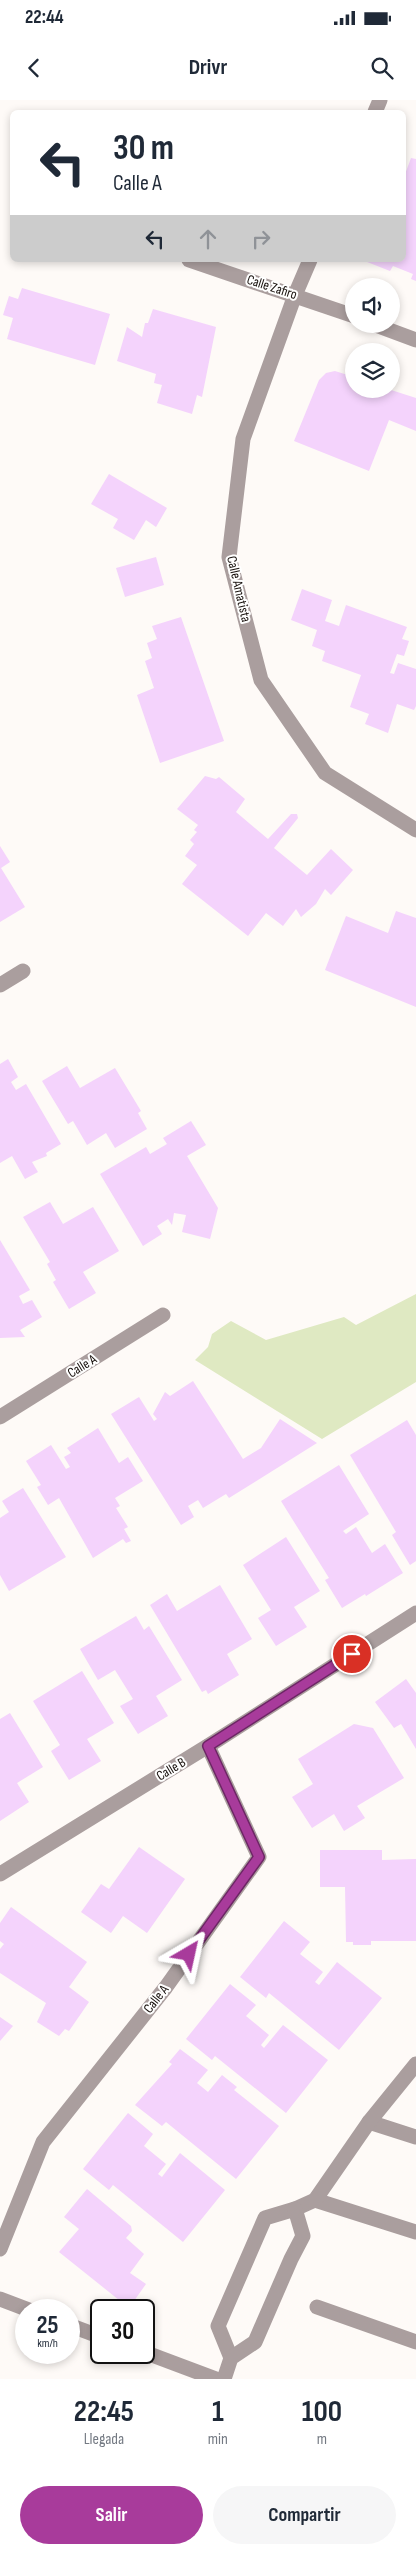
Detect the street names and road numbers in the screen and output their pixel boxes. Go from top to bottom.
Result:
street label: Calle Zafiro [245,271,299,303]
street label: Calle Amatista [223,554,255,624]
street label: Calle A [64,1350,101,1381]
street label: Calle B [153,1754,189,1784]
street label: Calle A [140,1981,173,2016]

